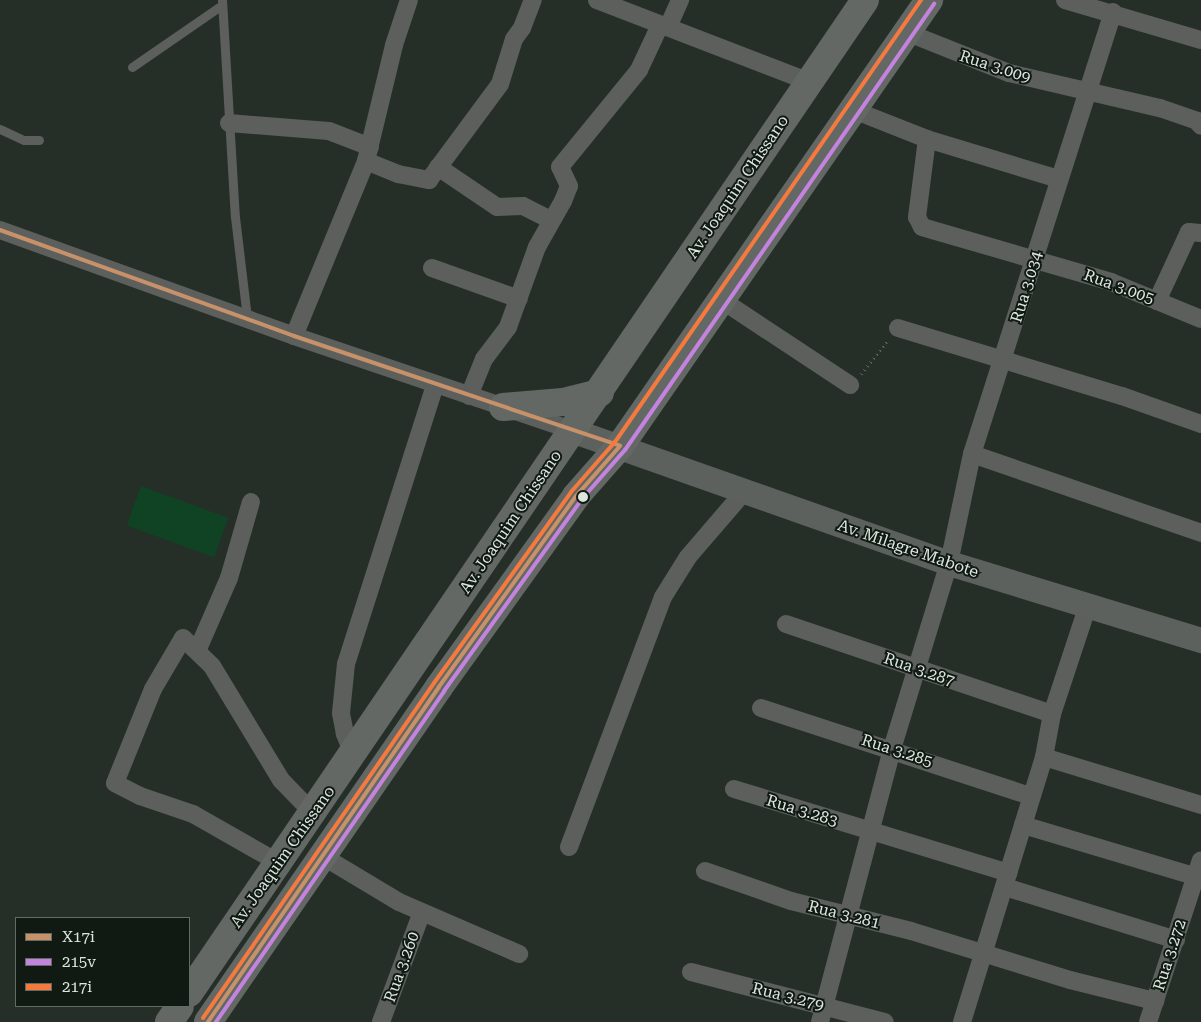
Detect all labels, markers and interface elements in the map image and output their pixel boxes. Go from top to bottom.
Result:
street label: Rua 3.009 [957,47,1033,87]
street label: Av. Joaquim Chissano [683,112,793,262]
street label: Rua 3.034 [1007,249,1047,325]
street label: Rua 3.005 [1081,265,1157,309]
street label: Av. Joaquim Chissano [456,447,566,597]
unlabelled marker [578,492,588,502]
street label: Av. Milagre Mabote [835,516,981,582]
street label: Rua 3.287 [881,649,957,691]
street label: Rua 3.285 [859,731,935,771]
street label: Av. Joaquim Chissano [227,782,339,932]
street label: Rua 3.283 [764,791,840,831]
street label: Rua 3.281 [806,897,882,933]
legend [15,917,190,1007]
street label: Rua 3.272 [1150,917,1190,993]
text: X17i [62,928,95,946]
street label: Rua 3.260 [380,929,424,1005]
text: 215v [62,953,96,971]
text: 217i [62,978,92,996]
street label: Rua 3.279 [750,979,826,1015]

